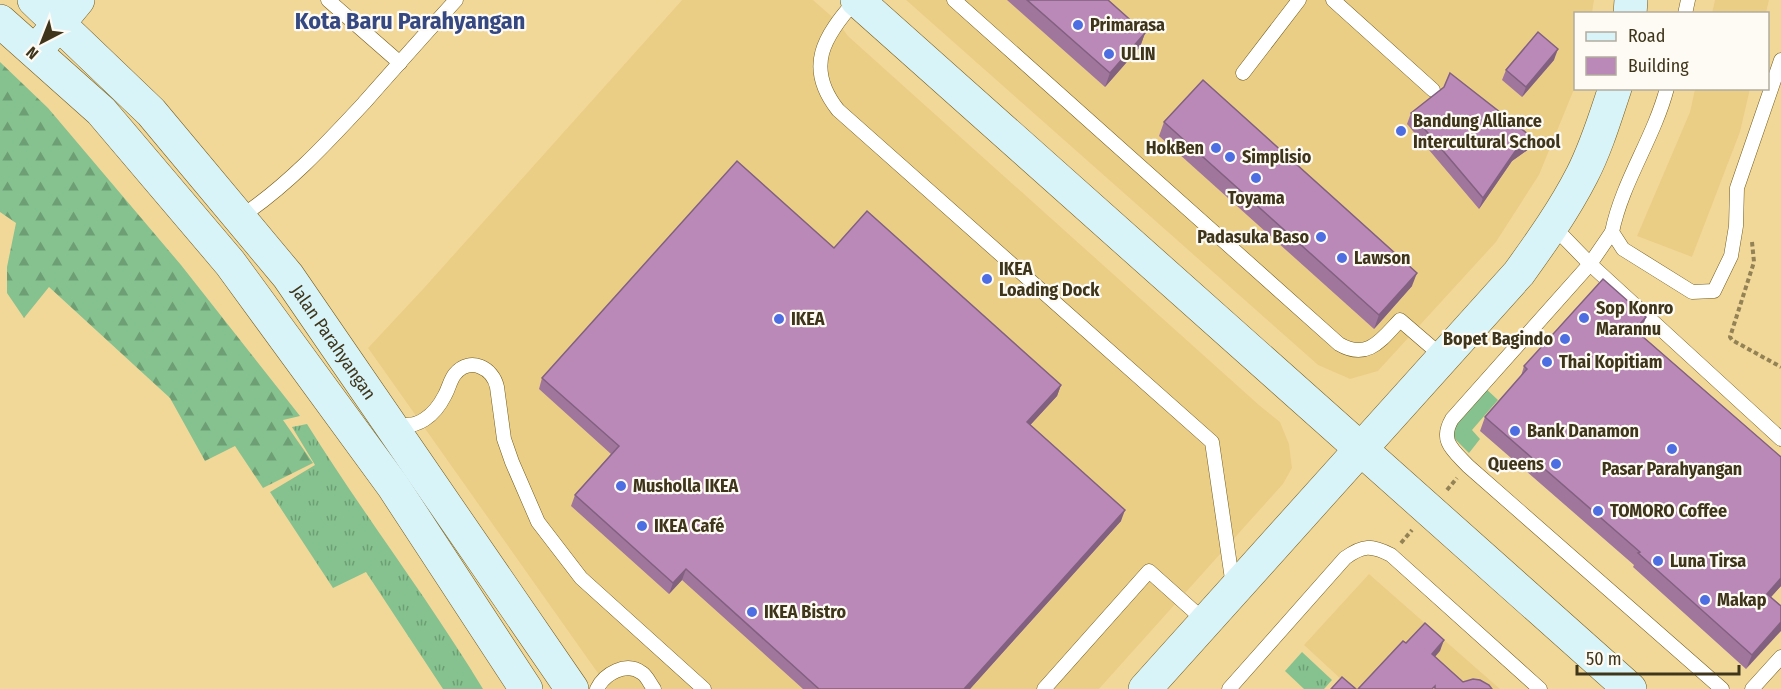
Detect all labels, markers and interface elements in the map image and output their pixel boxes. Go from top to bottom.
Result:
district label: Kota Baru Parahyangan [295,7,525,35]
north arrow [12,12,72,72]
legend [1574,12,1769,90]
place label: Primarasa [1090,14,1165,36]
marker: Primarasa [1071,18,1085,32]
text: Road [1628,25,1665,47]
text: N [22,43,42,63]
place label: ULIN [1121,43,1156,65]
marker: ULIN [1102,47,1116,61]
text: Building [1628,55,1689,77]
place label: Bandung Alliance Intercultural School [1413,110,1560,153]
marker: Bandung Alliance Intercultural School [1394,124,1408,138]
place label: HokBen [1146,137,1204,159]
marker: HokBen [1209,141,1223,155]
place label: Simplisio [1242,146,1312,168]
marker: Simplisio [1223,150,1237,164]
marker: Toyama [1249,171,1263,185]
place label: Toyama [1227,187,1285,209]
place label: Padasuka Baso [1197,226,1309,248]
marker: Padasuka Baso [1314,230,1328,244]
place label: Lawson [1354,247,1410,269]
marker: Lawson [1335,251,1349,265]
place label: IKEA Loading Dock [999,258,1100,301]
marker: IKEA Loading Dock [980,272,994,286]
street label: Jalan Parahyangan [286,281,381,404]
place label: Sop Konro Marannu [1596,297,1674,340]
place label: IKEA [791,308,825,330]
marker: Sop Konro Marannu [1577,311,1591,325]
marker: IKEA [772,312,786,326]
place label: Bopet Bagindo [1443,328,1553,350]
marker: Bopet Bagindo [1558,332,1572,346]
place label: Thai Kopitiam [1559,351,1662,373]
marker: Thai Kopitiam [1540,355,1554,369]
place label: Bank Danamon [1527,420,1639,442]
marker: Bank Danamon [1508,424,1522,438]
marker: Pasar Parahyangan [1665,442,1679,456]
place label: Queens [1488,453,1544,475]
marker: Queens [1549,457,1563,471]
place label: Pasar Parahyangan [1602,458,1742,480]
place label: Musholla IKEA [633,475,738,497]
marker: Musholla IKEA [614,479,628,493]
place label: TOMORO Coffee [1610,500,1727,522]
marker: TOMORO Coffee [1591,504,1605,518]
place label: IKEA Café [654,515,724,537]
marker: IKEA Café [635,519,649,533]
place label: Luna Tirsa [1670,550,1746,572]
marker: Luna Tirsa [1651,554,1665,568]
place label: Makap [1717,589,1767,611]
marker: Makap [1698,593,1712,607]
place label: IKEA Bistro [764,601,846,623]
marker: IKEA Bistro [745,605,759,619]
scale bar [1577,638,1739,676]
text: 50 m [1586,648,1622,670]

